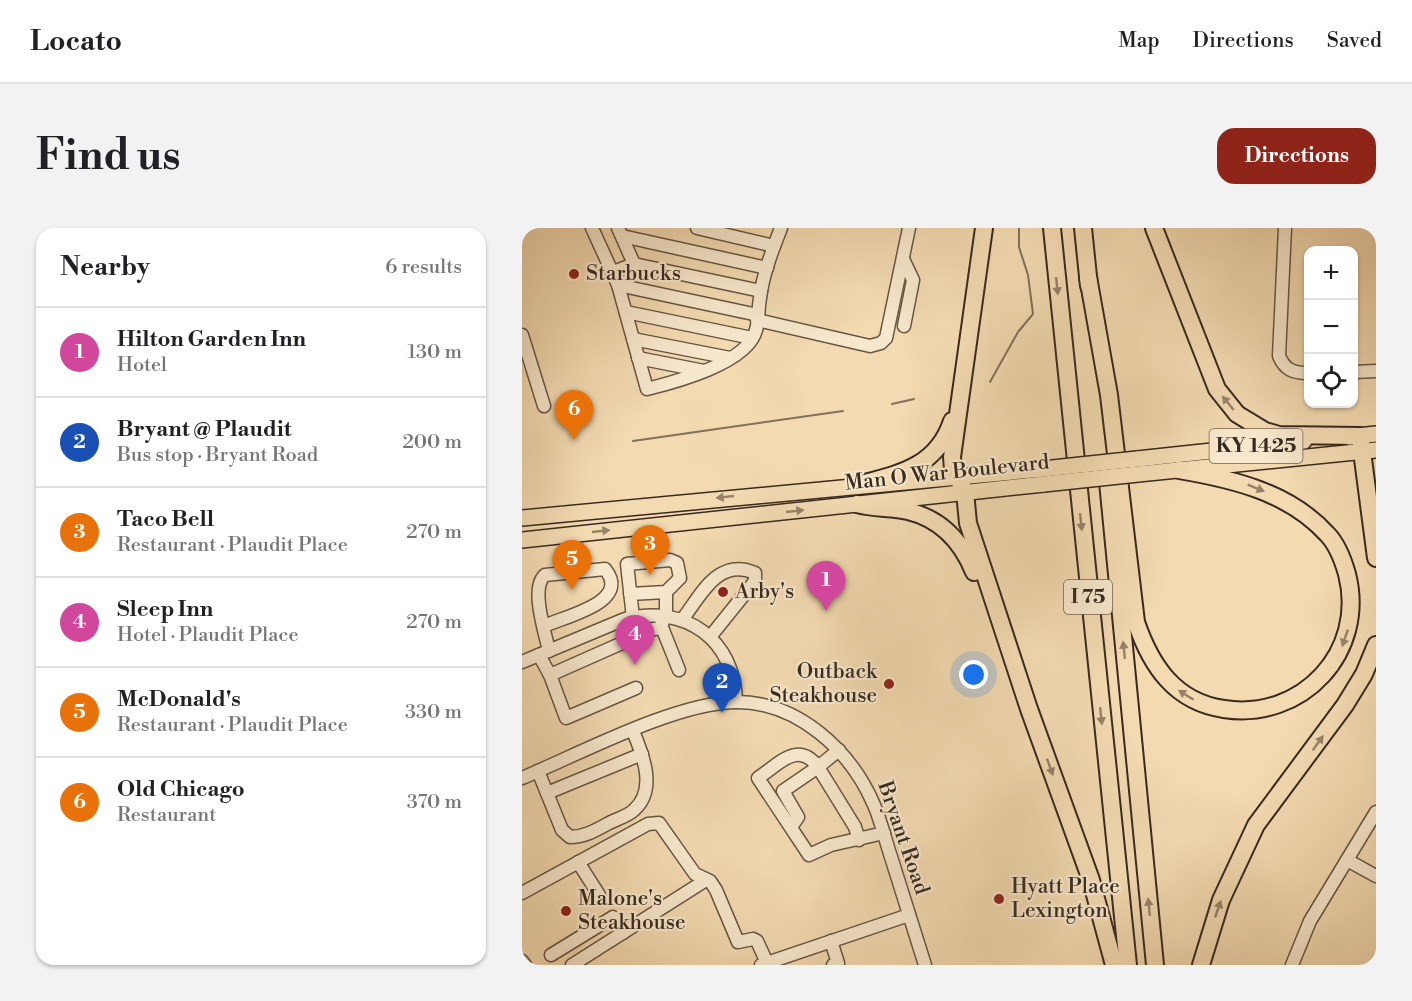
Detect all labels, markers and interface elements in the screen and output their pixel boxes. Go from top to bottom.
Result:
text: Locato [30,24,122,59]
text: Map [1118,28,1160,54]
text: Directions [1193,28,1294,54]
text: Saved [1327,28,1382,54]
button: Directions [1217,128,1376,184]
text: Find us [36,130,180,183]
map controls [1304,246,1358,408]
button: + [1304,246,1358,300]
text: Nearby [60,251,150,283]
text: 6 results [385,255,462,280]
place label: Starbucks [586,261,681,287]
marker: Starbucks [567,267,581,281]
one-way arrow [1052,277,1062,296]
button: − [1304,300,1358,354]
text: Hilton Garden Inn [117,326,306,353]
text: 1 [75,340,84,365]
text: 130 m [407,340,462,365]
text: Hotel [117,353,167,378]
button: locate [1304,354,1358,408]
pin: 6 [554,390,594,440]
one-way arrow [1222,396,1235,411]
text: Bryant @ Plaudit [117,416,292,443]
road number: KY 1425 [1210,429,1302,463]
text: 2 [73,430,86,455]
text: 200 m [402,430,462,455]
text: Bus stop · Bryant Road [117,443,318,468]
street label: Man O War Boulevard [843,449,1051,497]
one-way arrow [1247,484,1265,493]
one-way arrow [715,492,734,502]
text: Taco Bell [117,506,214,533]
one-way arrow [786,506,805,516]
one-way arrow [1076,513,1085,532]
text: 3 [73,520,86,545]
text: 270 m [406,520,462,545]
one-way arrow [592,526,611,536]
pin: 3 [630,526,670,575]
text: Restaurant · Plaudit Place [117,533,348,558]
pin: 5 [553,540,592,590]
pin: 1 [806,562,846,611]
place label: Arby's [734,579,794,605]
road number: I 75 [1064,580,1112,614]
marker: Arby's [716,585,730,599]
text: Sleep Inn [117,596,213,623]
text: 4 [73,610,86,635]
text: 270 m [406,610,462,635]
pin: 4 [616,616,654,665]
text: Hotel · Plaudit Place [117,623,299,648]
one-way arrow [1340,629,1349,647]
one-way arrow [1119,640,1129,659]
place label: Outback Steakhouse [769,659,878,709]
your location [959,660,988,689]
pin: 2 [702,664,742,713]
marker: Outback Steakhouse [882,677,896,691]
text: McDonald's [117,686,241,713]
one-way arrow [1178,690,1194,701]
text: 5 [73,700,86,725]
text: 330 m [405,700,462,725]
one-way arrow [1096,707,1106,726]
text: Restaurant · Plaudit Place [117,713,348,738]
one-way arrow [1311,736,1323,751]
one-way arrow [1046,758,1055,776]
text: Old Chicago [117,776,245,803]
street label: Bryant Road [871,777,935,898]
text: 6 [73,790,86,815]
text: 370 m [407,790,462,815]
text: Restaurant [117,803,216,828]
place label: Hyatt Place Lexington [1011,874,1120,924]
place label: Malone's Steakhouse [578,886,686,936]
marker: Hyatt Place Lexington [992,892,1006,906]
one-way arrow [1144,897,1154,916]
one-way arrow [1213,900,1223,918]
marker: Malone's Steakhouse [559,904,573,918]

